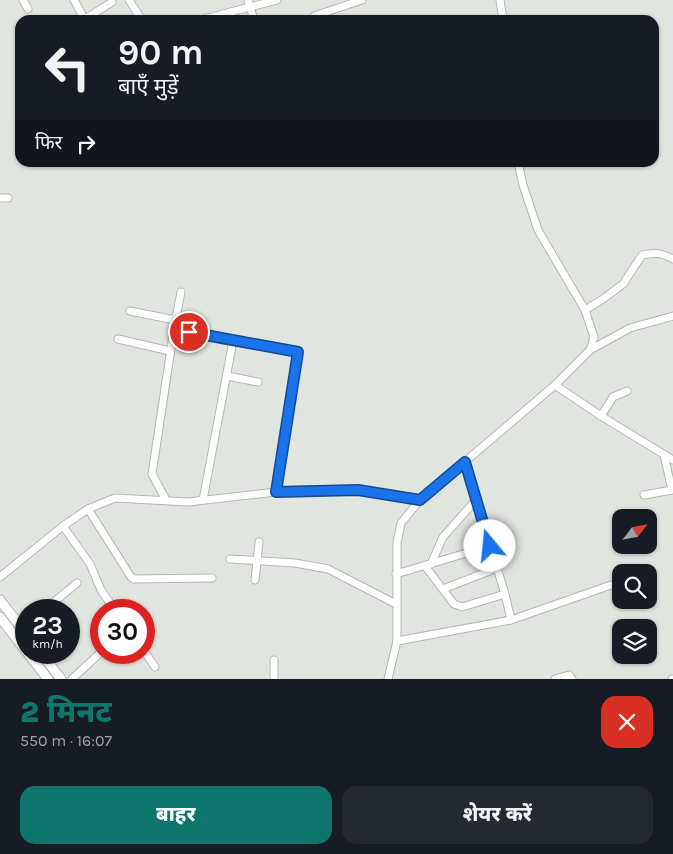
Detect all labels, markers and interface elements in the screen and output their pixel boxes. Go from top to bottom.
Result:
text: 90 m [118,32,204,73]
icon: left [35,35,100,100]
text: बाएँ मुड़ें [118,74,179,100]
icon: right [72,130,100,158]
text: फिर [35,132,62,154]
pin [168,311,210,353]
icon: arrive [175,318,203,346]
north arrow [612,509,658,554]
map controls [612,509,657,664]
position arrow [463,519,515,571]
button: search [612,564,657,609]
speed limit sign: 30 [90,599,155,664]
text: 23 [32,611,63,640]
button: layers [612,619,657,664]
text: km/h [32,637,63,651]
text: 2 मिनट [20,694,112,730]
button: close [601,696,653,748]
text: 550 m · 16:07 [20,731,112,750]
button: बाहर [20,786,332,844]
button: शेयर करें [342,786,653,844]

